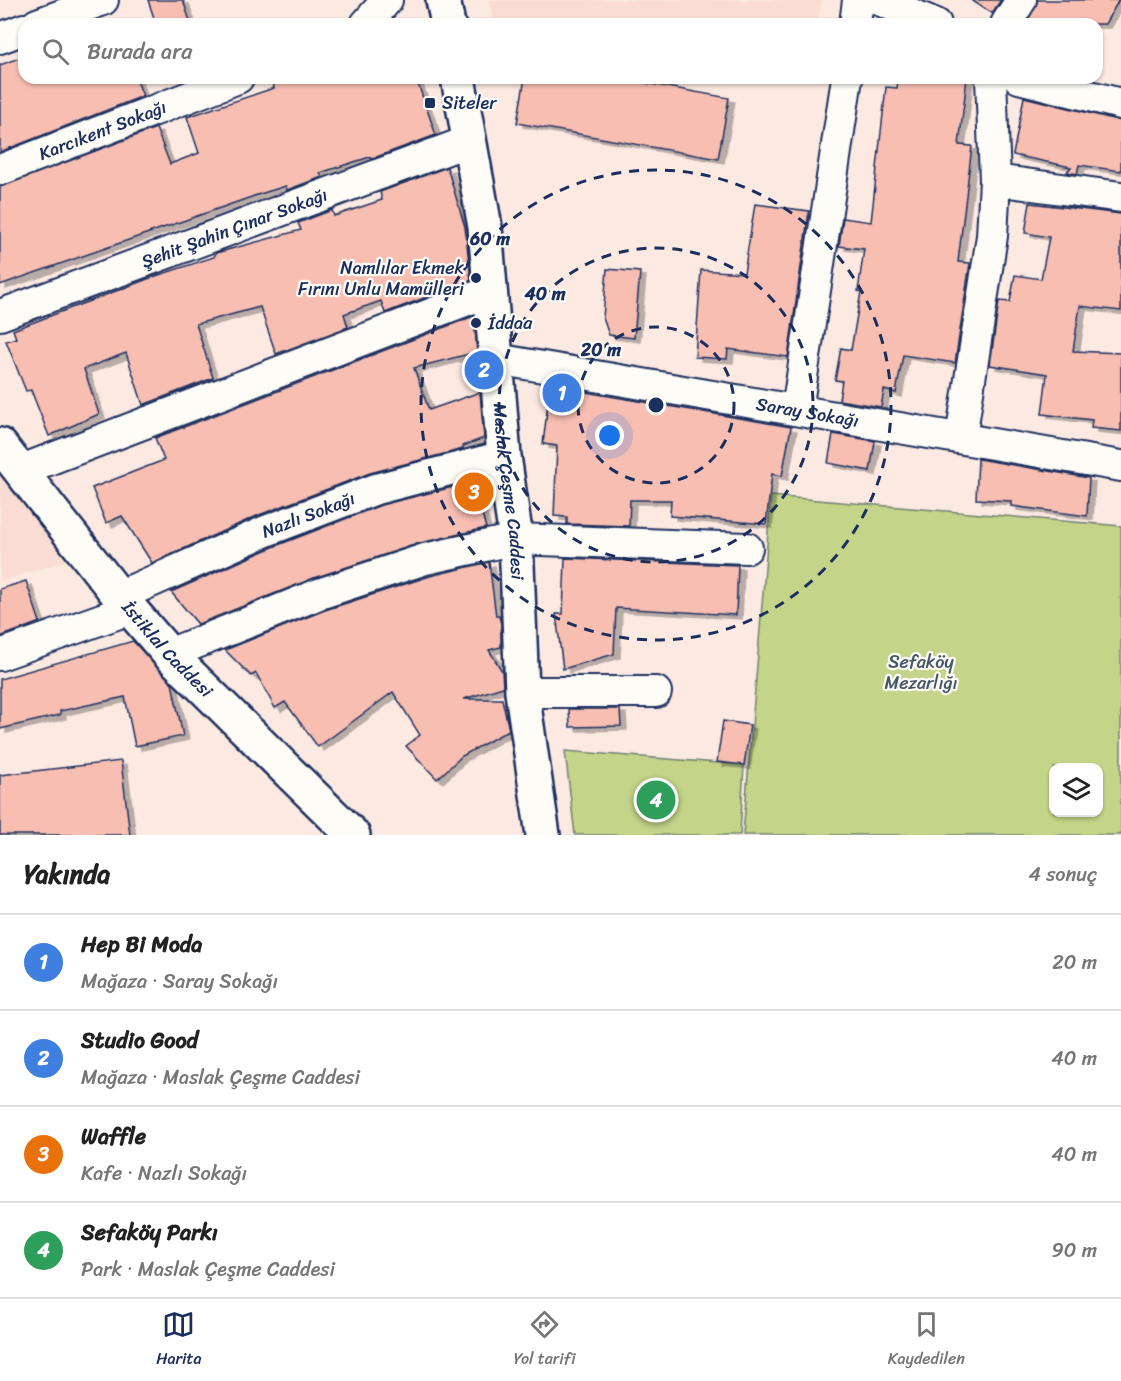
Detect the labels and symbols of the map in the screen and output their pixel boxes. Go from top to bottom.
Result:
place label: Siteler [442,87,498,119]
street label: Karcıkent Sokağı [34,91,171,170]
marker: Siteler [423,96,437,110]
street label: Şehit Şahin Çınar Sokağı [137,179,332,277]
text: 60 m [469,223,510,255]
place label: Namlılar Ekmek Fırını Unlu Mamülleri [298,252,465,305]
marker: Namlılar Ekmek Fırını Unlu Mamülleri [469,271,483,285]
text: 40 m [523,278,566,310]
place label: İddaa [487,307,533,339]
marker: İddaa [469,316,483,330]
text: 20 m [580,334,621,366]
pin: 2 [464,348,504,392]
pin: 1 [542,370,582,416]
street label: Saray Sokağı [754,388,861,437]
centre of rings [646,395,666,415]
street label: Maslak Çeşme Caddesi [484,402,534,581]
your location [595,421,624,450]
pin: 3 [454,470,494,514]
street label: Nazlı Sokağı [257,482,360,547]
street label: İstiklal Caddesi [113,592,222,706]
park label: Sefaköy Mezarlığı [884,646,958,699]
pin: 4 [636,778,676,822]

